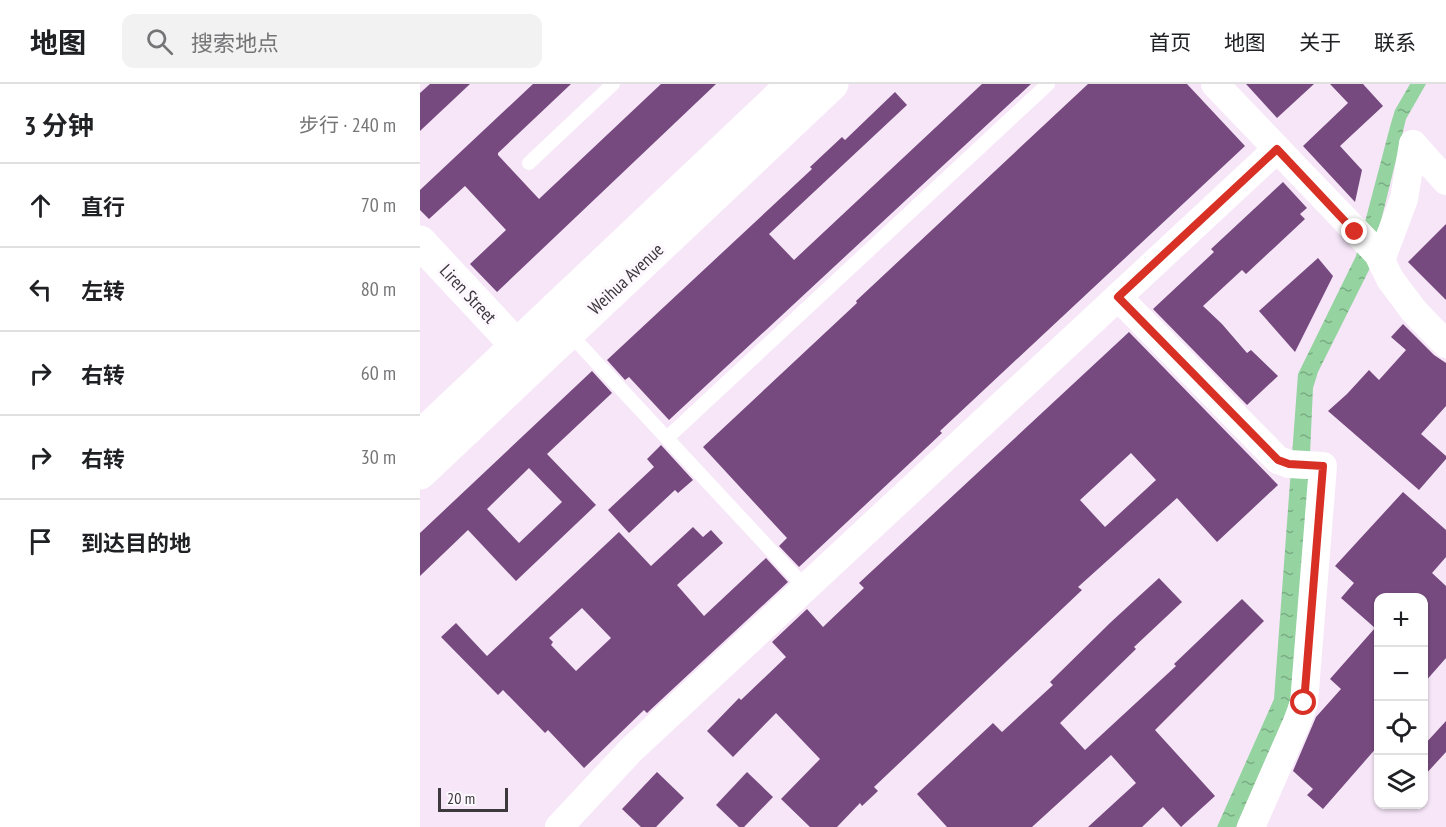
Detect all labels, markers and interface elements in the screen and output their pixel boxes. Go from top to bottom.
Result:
search box [122,14,542,68]
text: 地图 [30,24,86,61]
icon: search [143,25,176,58]
text: 搜索地点 [191,29,279,57]
text: 首页 [1149,29,1191,56]
text: 地图 [1224,29,1266,56]
text: 关于 [1299,29,1341,56]
text: 联系 [1374,29,1416,56]
text: 3 分钟 [24,109,94,142]
text: 步行 · 240 m [299,112,396,138]
icon: ahead [24,189,57,222]
text: 70 m [361,192,396,218]
text: 直行 [81,193,125,221]
route end [1341,218,1367,244]
street label: Weihua Avenue [583,238,668,319]
street label: Liren Street [435,259,502,328]
icon: left [24,273,57,306]
text: 80 m [361,276,396,302]
text: 左转 [81,277,125,305]
icon: right [24,357,57,390]
text: 60 m [361,360,396,386]
text: 右转 [81,361,125,389]
icon: right [24,441,57,474]
text: 30 m [361,444,396,470]
text: 右转 [81,445,125,473]
icon: arrive [24,525,57,558]
text: 到达目的地 [81,529,191,557]
map controls [1374,593,1428,809]
button: + [1374,593,1428,647]
button: − [1374,647,1428,701]
route start [1290,689,1316,715]
button: locate [1374,701,1428,755]
button: layers [1374,755,1428,809]
scale bar [438,785,508,812]
text: 20 m [447,788,475,808]

